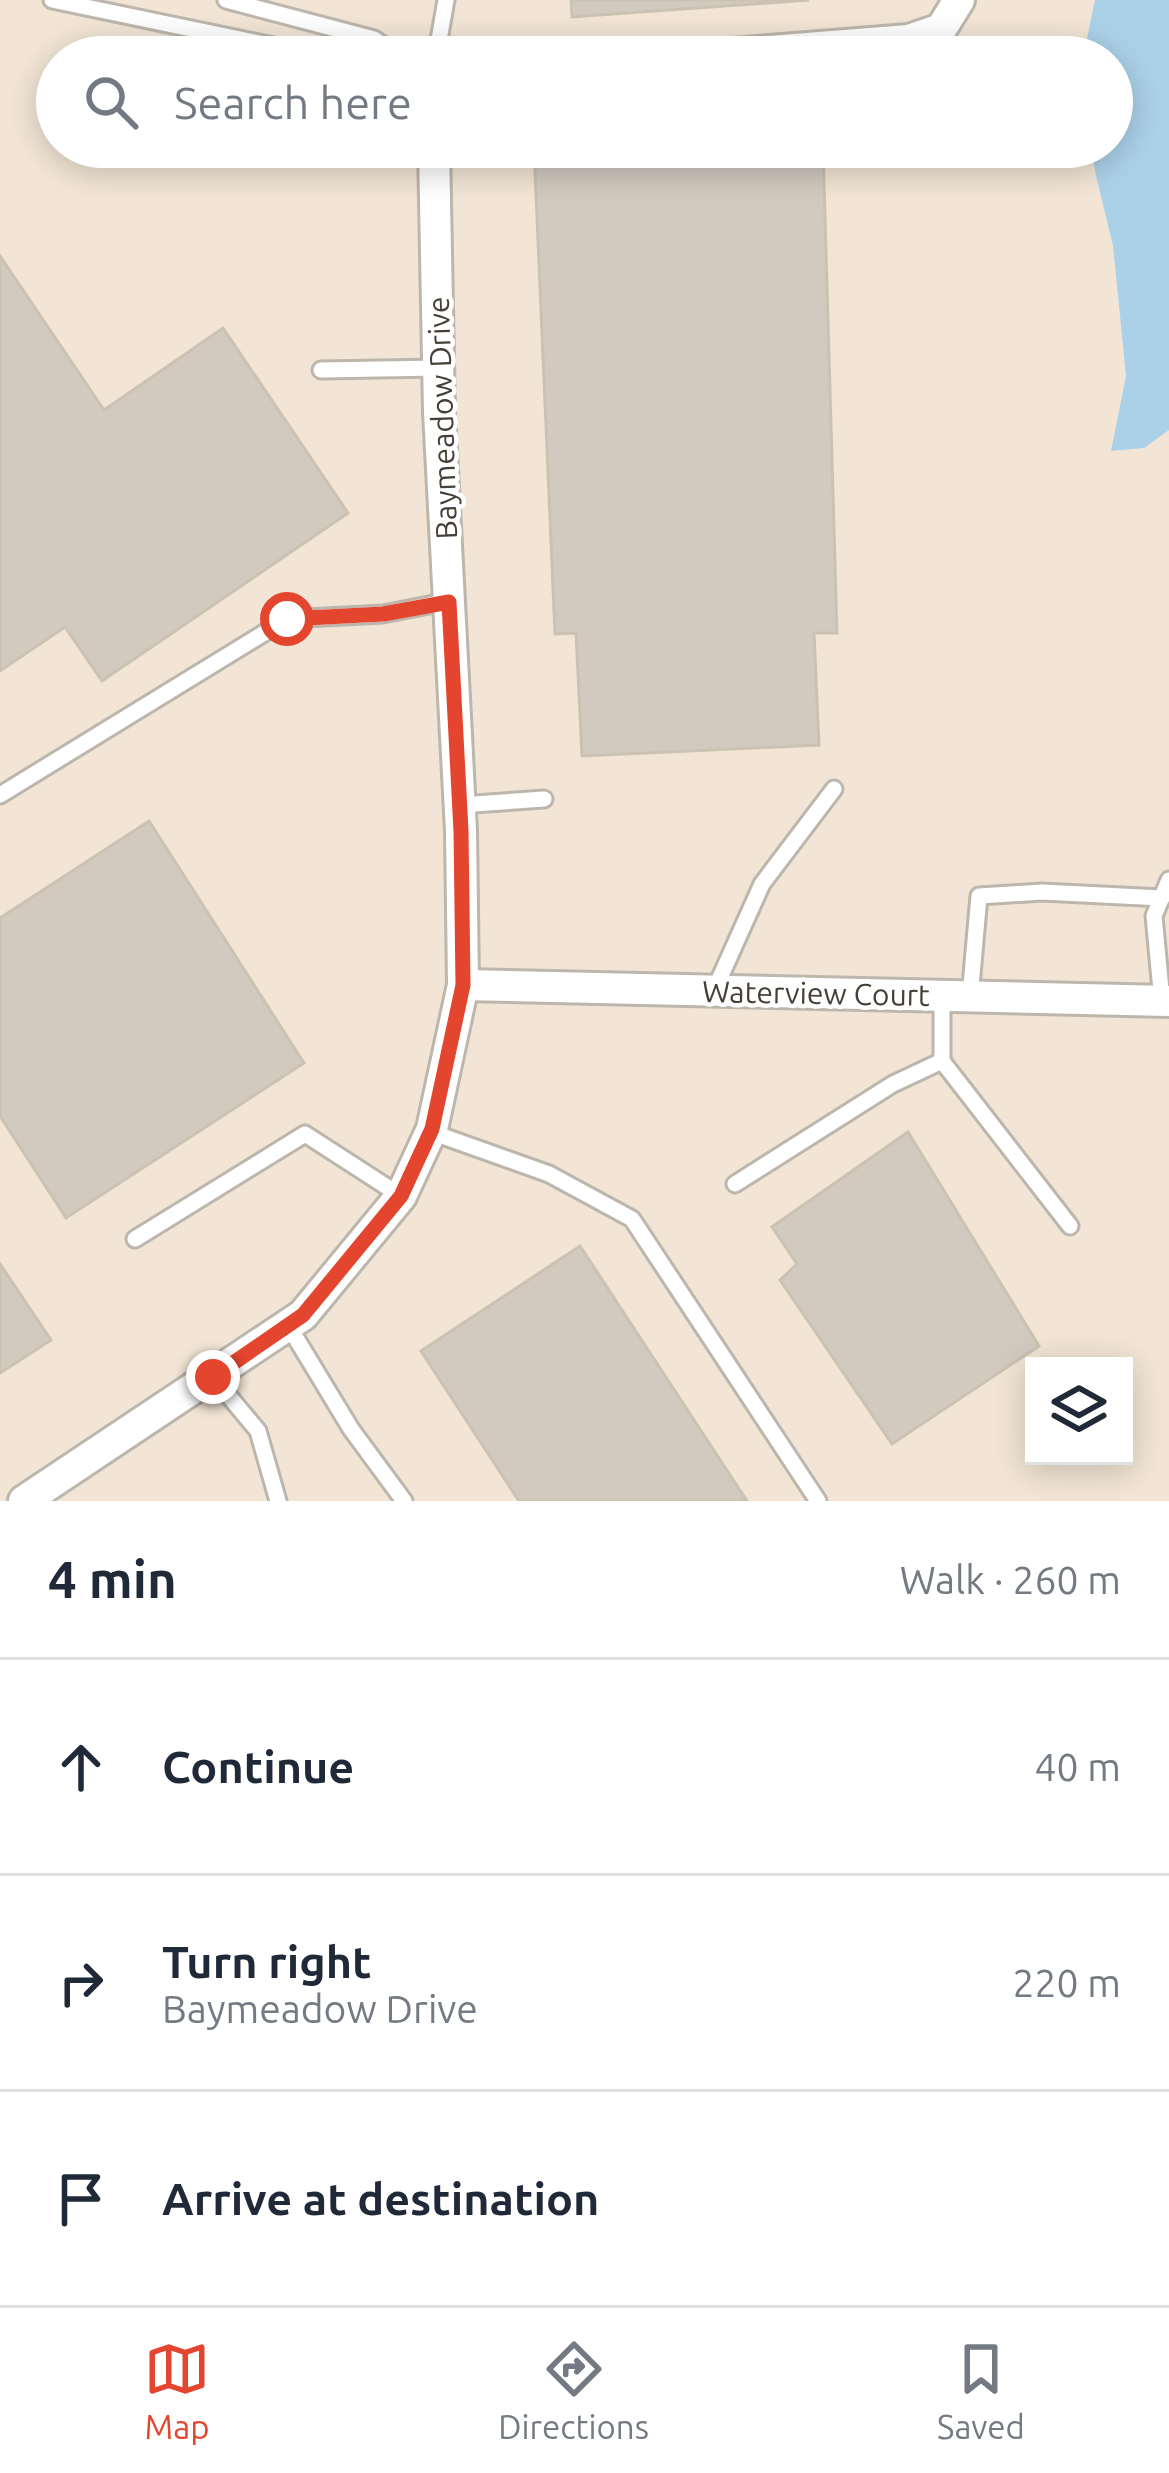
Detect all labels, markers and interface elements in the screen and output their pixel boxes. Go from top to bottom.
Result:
search box [36,36,1133,168]
icon: search [78,69,144,135]
text: Search here [174,77,412,128]
street label: Baymeadow Drive [421,296,463,540]
route start [260,592,314,646]
street label: Waterview Court [702,974,930,1012]
route end [186,1350,240,1404]
map controls [1025,1357,1133,1465]
button: layers [1025,1357,1133,1465]
text: 4 min [48,1550,177,1608]
text: Walk · 260 m [900,1558,1121,1601]
icon: ahead [48,1734,114,1800]
text: Continue [162,1741,354,1792]
text: 40 m [1034,1745,1121,1788]
text: Turn right [162,1936,371,1987]
icon: right [48,1950,114,2016]
text: 220 m [1012,1961,1121,2004]
text: Baymeadow Drive [162,1987,478,2030]
icon: arrive [48,2166,114,2232]
text: Arrive at destination [162,2173,599,2224]
tab: Map [144,2336,210,2445]
tab: Directions [498,2336,649,2445]
tab: Saved [937,2336,1025,2445]

